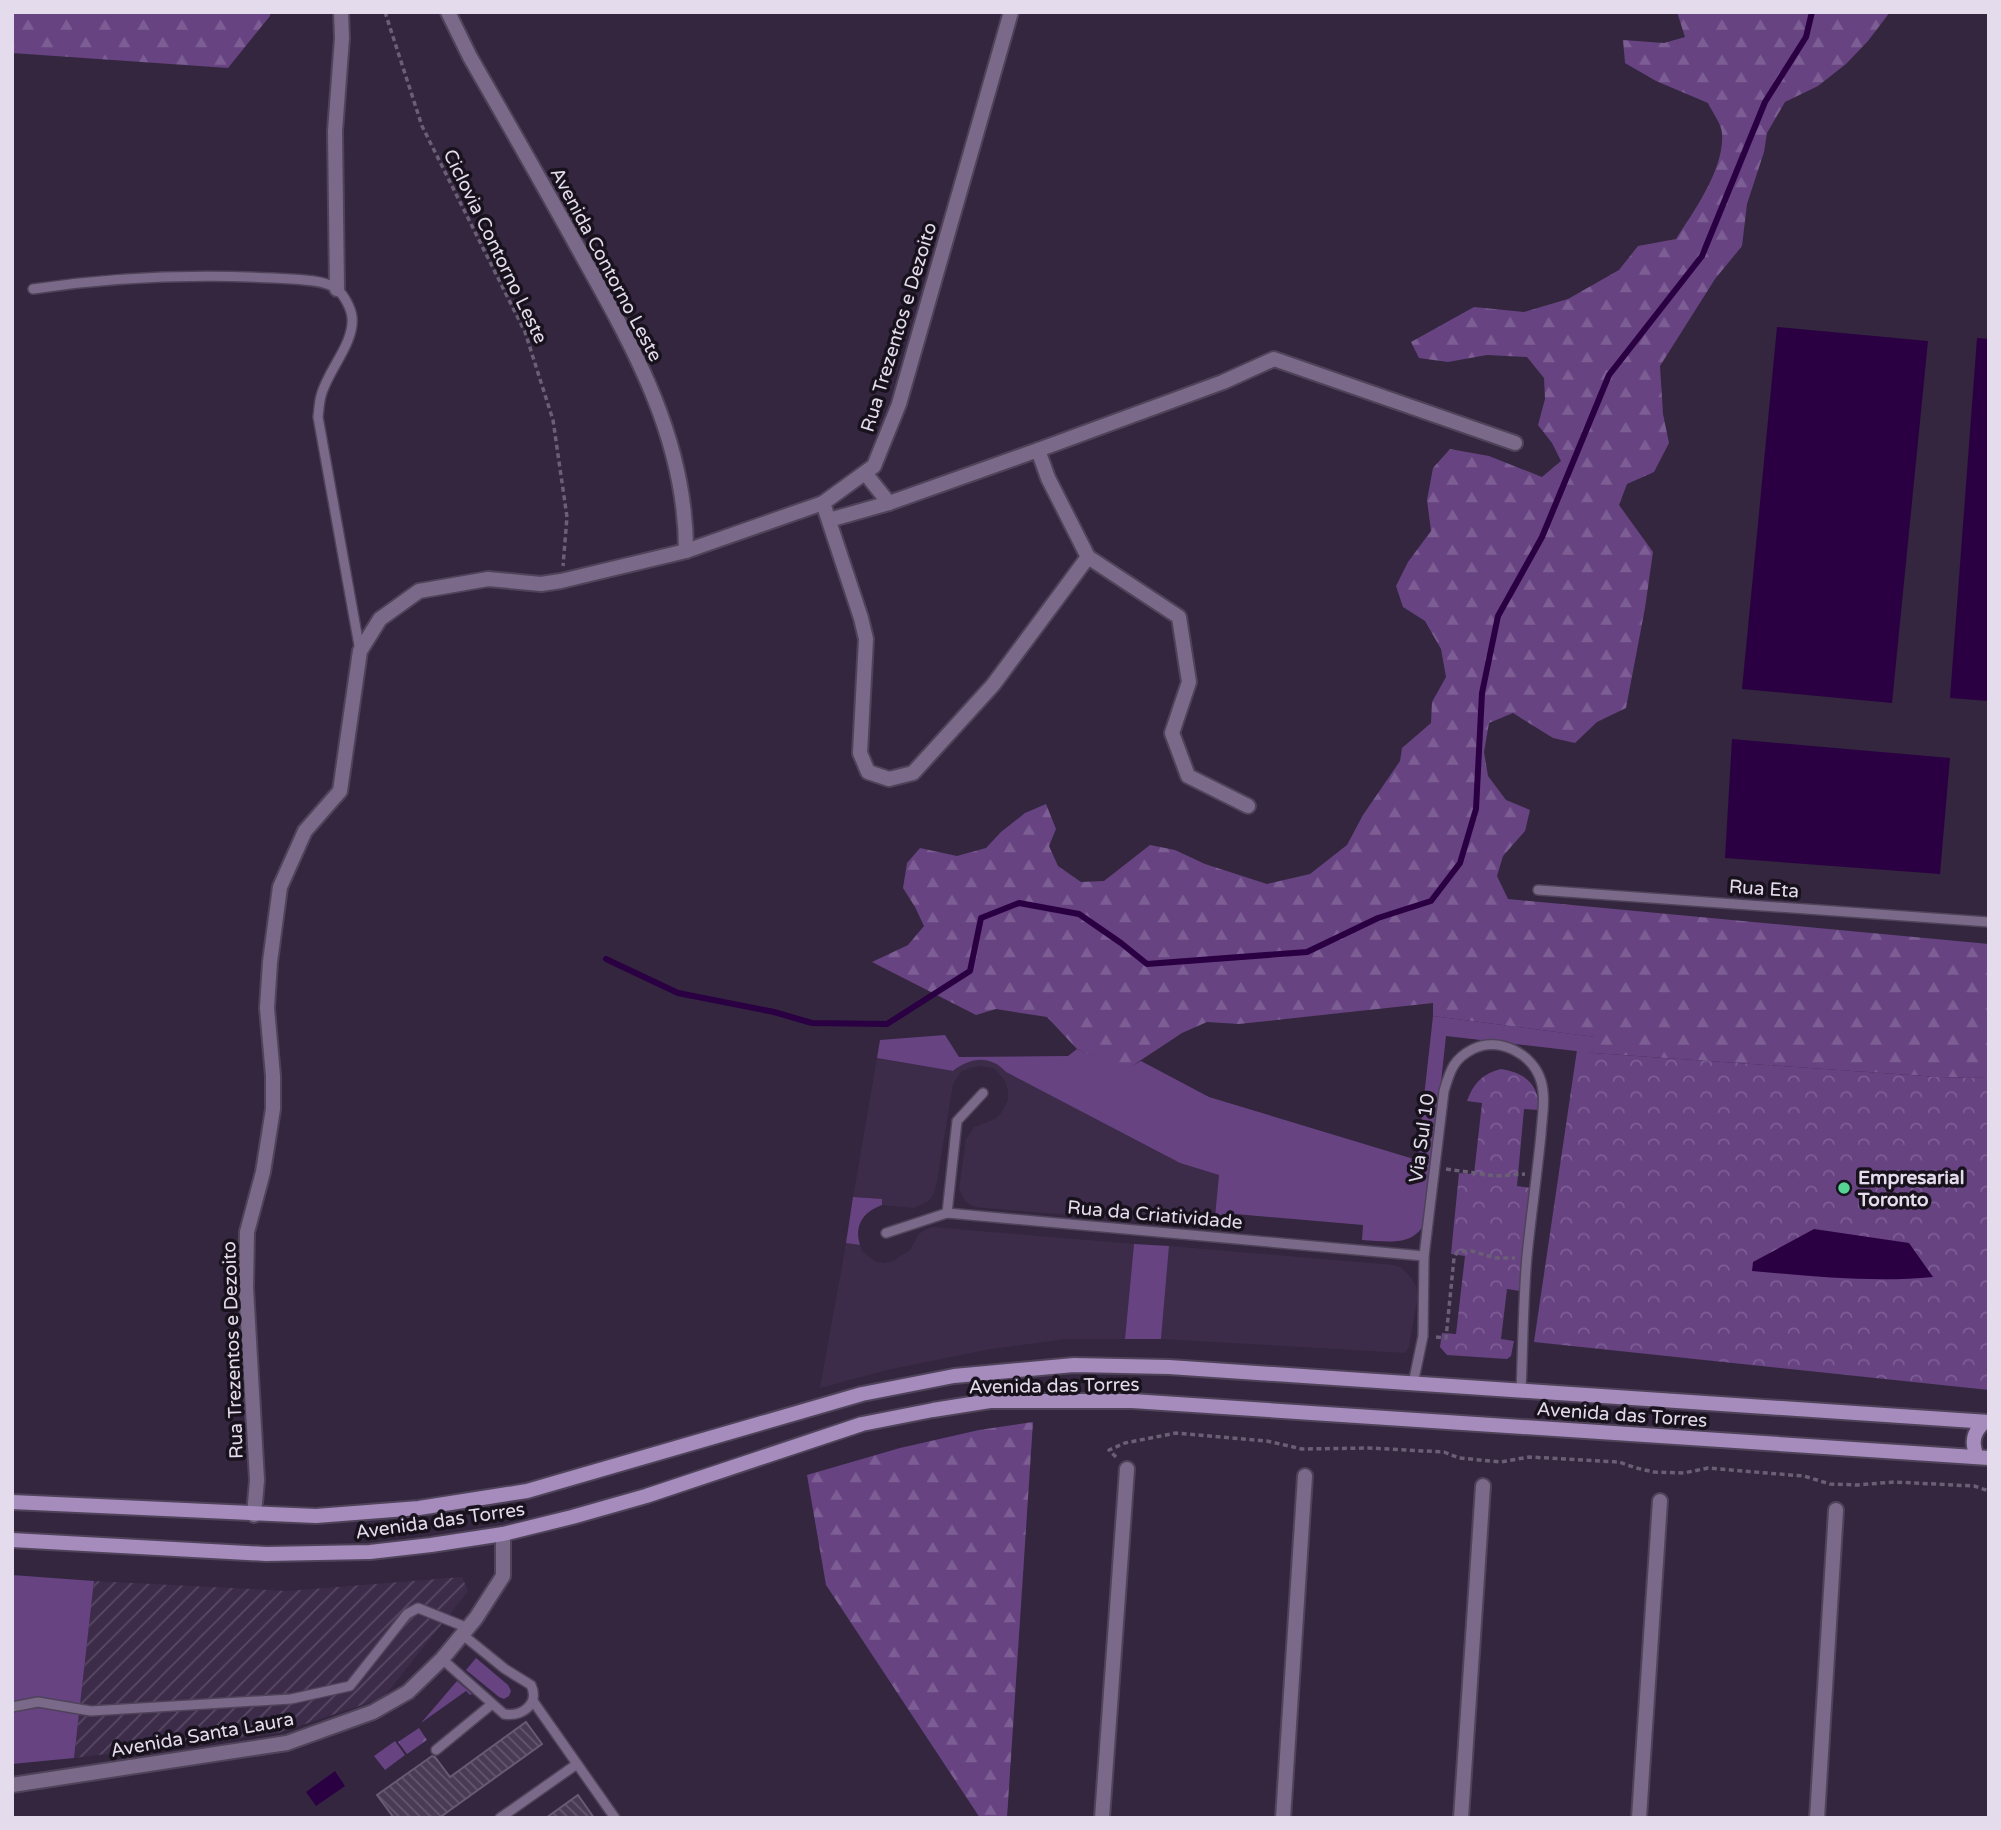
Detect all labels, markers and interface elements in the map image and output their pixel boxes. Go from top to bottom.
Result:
street label: Ciclovia Contorno Leste [439,146,552,347]
street label: Avenida Contorno Leste [546,164,667,365]
street label: Rua Trezentos e Dezoito [857,220,941,435]
street label: Rua Eta [1728,876,1800,902]
street label: Via Sul 10 [1405,1092,1439,1184]
place label: Empresarial Toronto [1857,1167,1964,1211]
marker: Empresarial Toronto [1836,1180,1852,1196]
street label: Rua da Criatividade [1066,1196,1244,1234]
street label: Rua Trezentos e Dezoito [218,1241,248,1459]
street label: Avenida das Torres [968,1374,1140,1398]
street label: Avenida das Torres [1536,1398,1708,1432]
street label: Avenida das Torres [354,1498,526,1544]
street label: Avenida Santa Laura [109,1708,296,1762]

